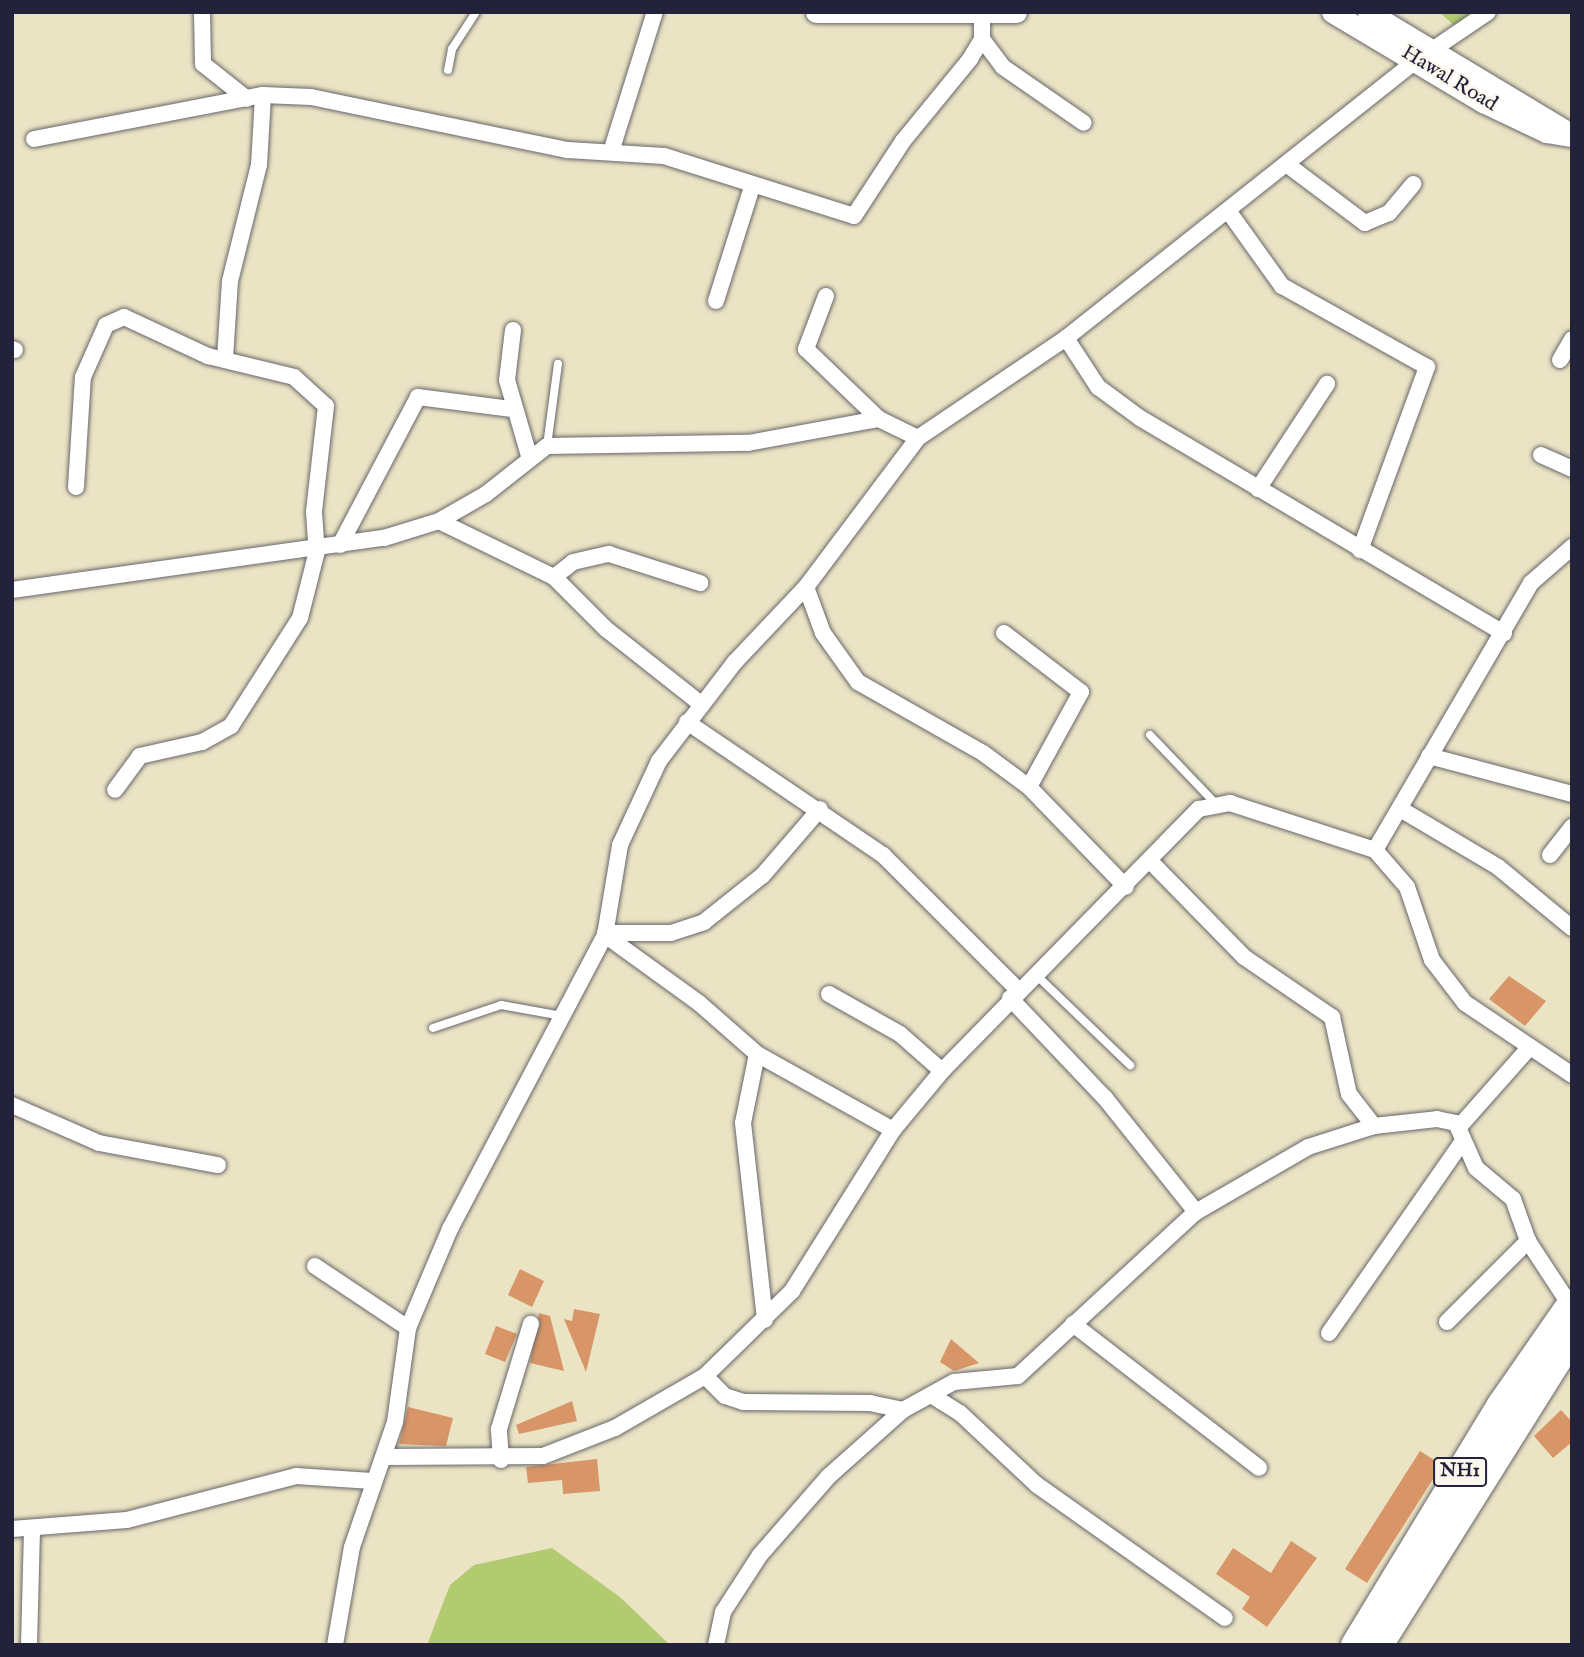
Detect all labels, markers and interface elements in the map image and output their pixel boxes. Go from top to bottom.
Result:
street label: Hawal Road [1396,41,1502,117]
road number: NH1 [1432,1456,1488,1488]

